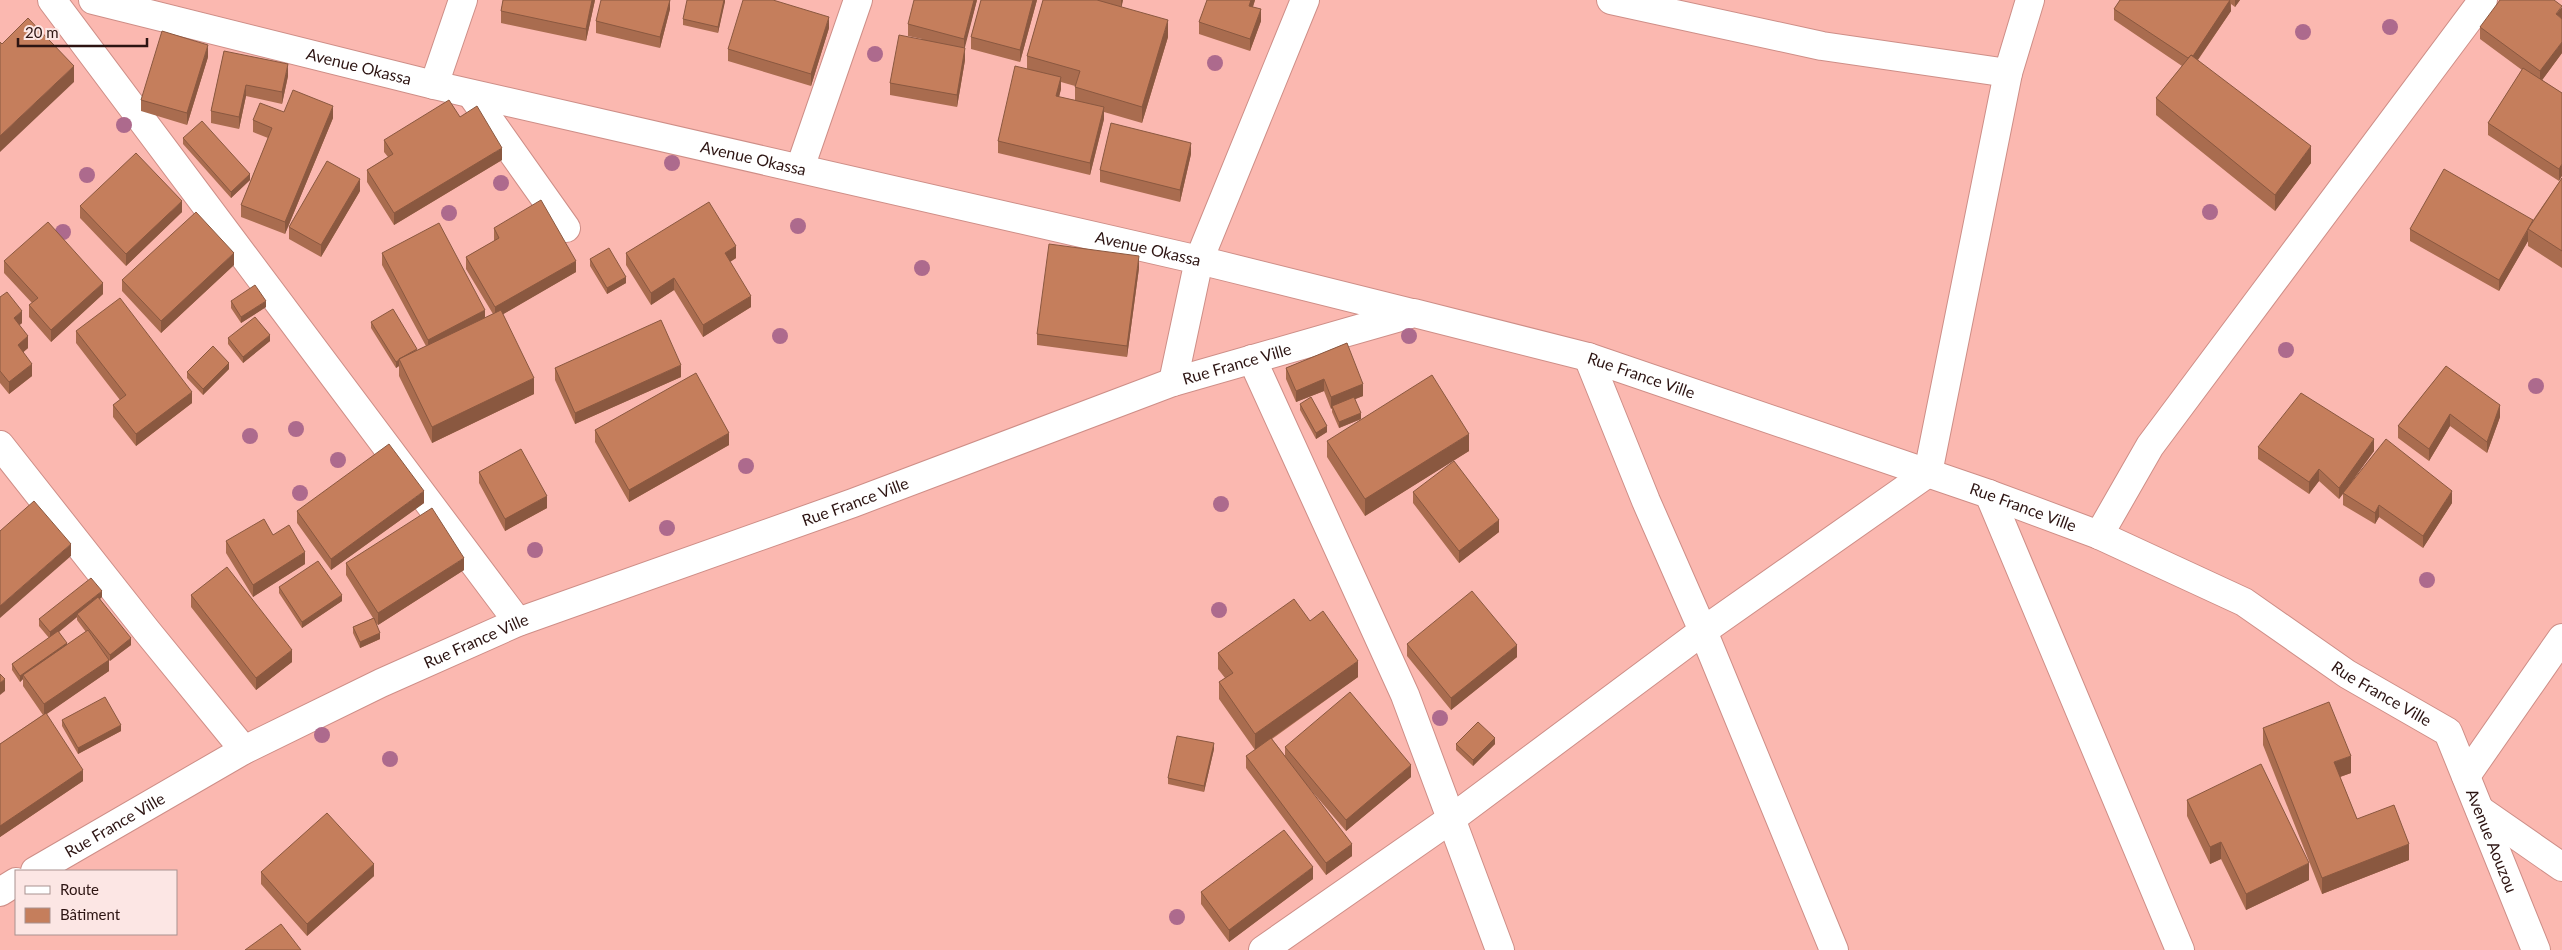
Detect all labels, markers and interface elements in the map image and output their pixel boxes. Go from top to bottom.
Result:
scale bar [18,15,146,47]
text: 20 m [25,23,59,41]
street label: Avenue Okassa [304,44,414,88]
street label: Avenue Okassa [699,136,808,179]
street label: Avenue Okassa [1094,227,1203,269]
street label: Rue France Ville [1180,339,1293,388]
street label: Rue France Ville [1585,348,1698,402]
street label: Rue France Ville [799,473,911,529]
street label: Rue France Ville [1967,478,2079,535]
street label: Rue France Ville [421,609,531,672]
street label: Rue France Ville [2328,656,2435,730]
street label: Avenue Aouzou [2463,786,2522,895]
street label: Rue France Ville [61,788,168,861]
legend [15,870,178,935]
text: Route [60,880,99,898]
text: Bâtiment [60,905,121,923]

